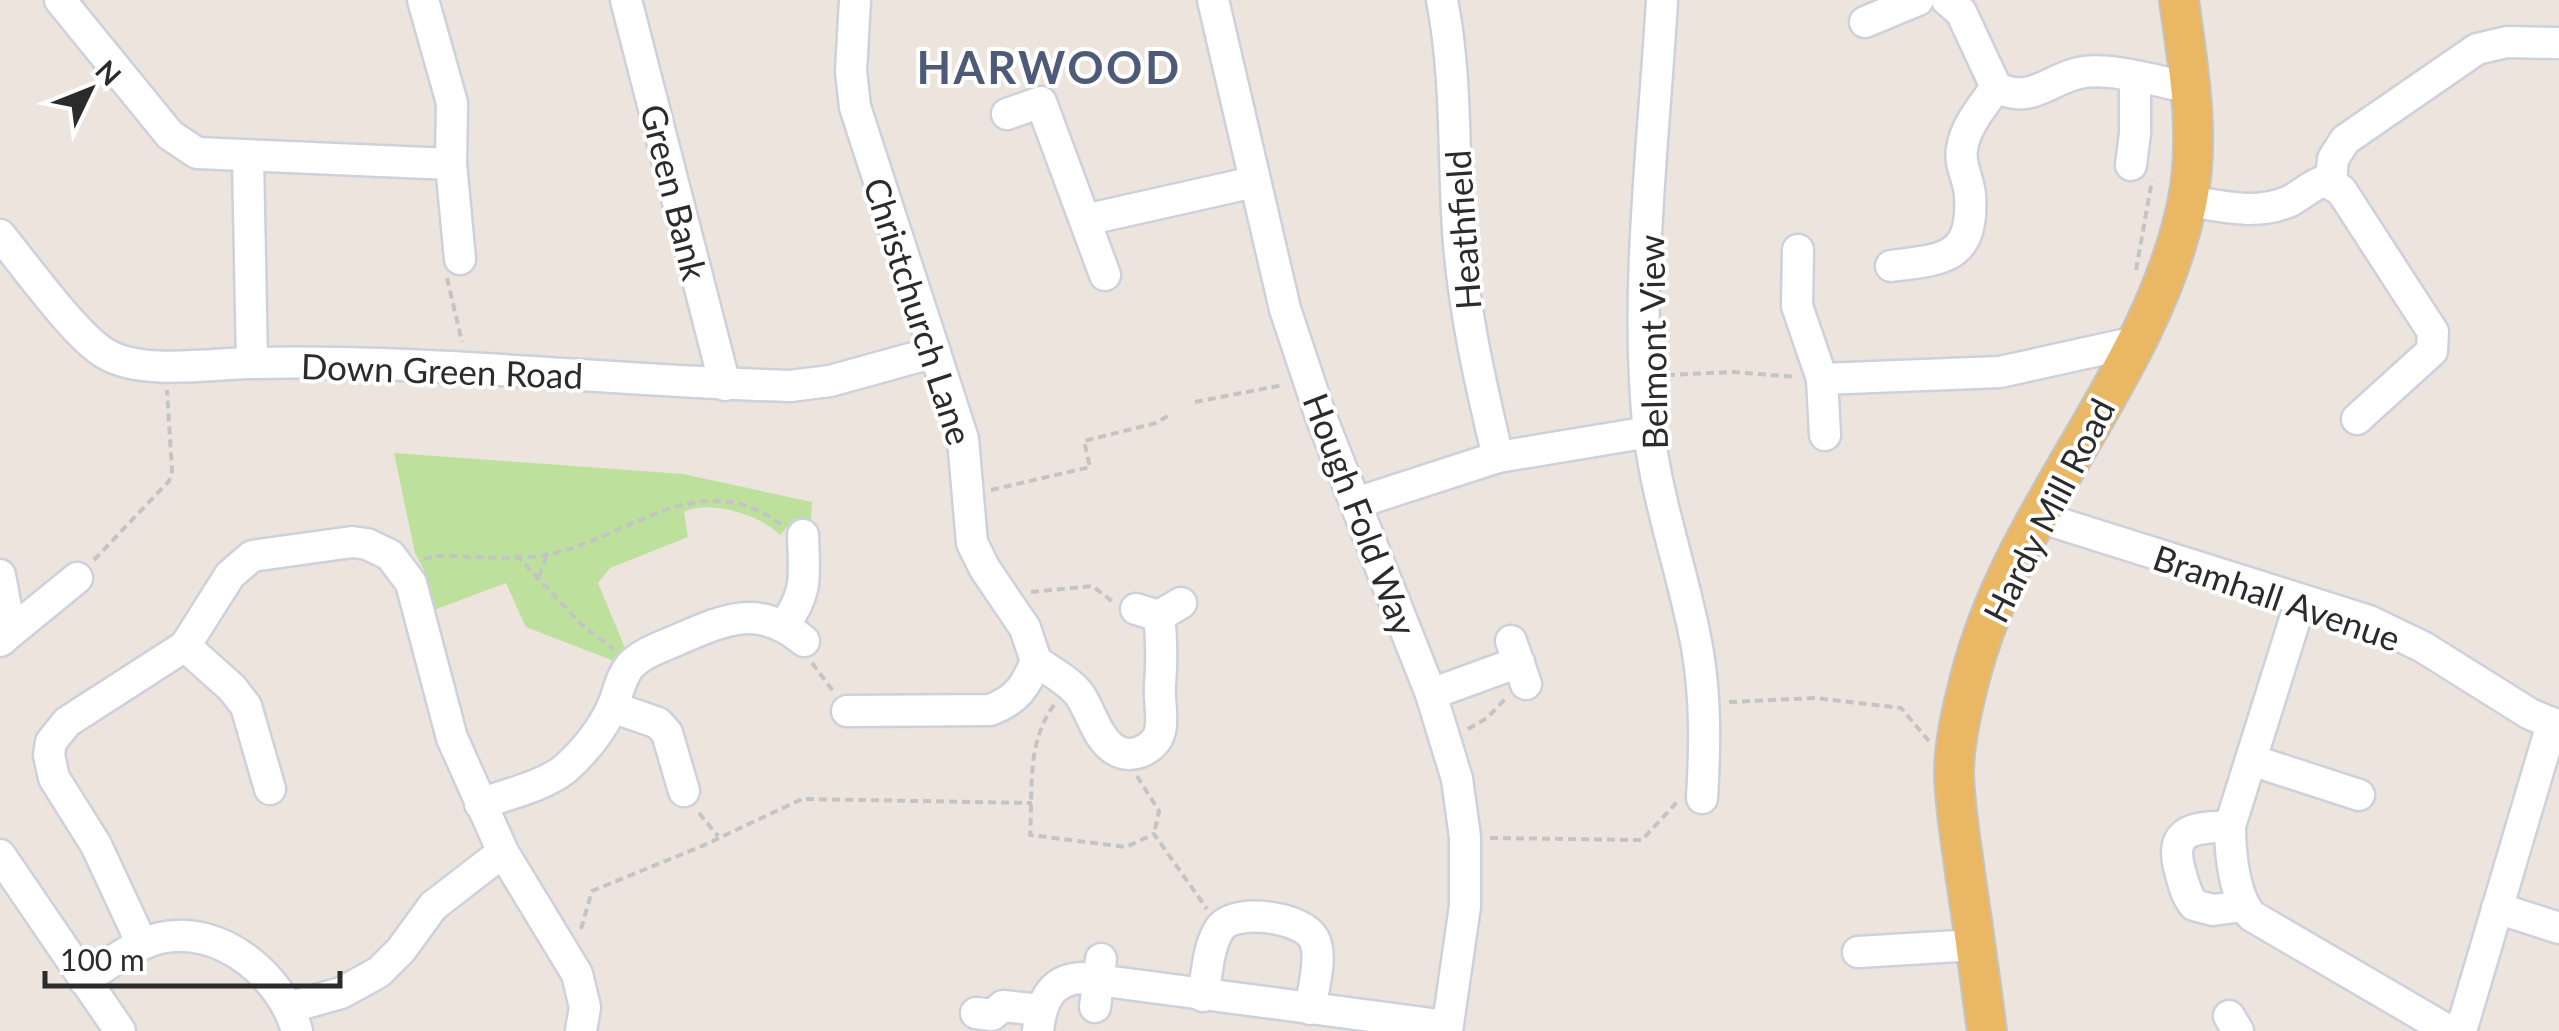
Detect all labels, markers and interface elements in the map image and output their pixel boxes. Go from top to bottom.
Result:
north arrow [40,40,140,140]
district label: HARWOOD [916,40,1182,94]
text: N [89,53,129,92]
street label: Green Bank [633,100,717,285]
street label: Heathfield [1435,149,1489,311]
street label: Christchurch Lane [856,172,982,450]
street label: Belmont View [1629,234,1675,450]
street label: Down Green Road [300,344,584,396]
street label: Hough Fold Way [1296,387,1426,641]
street label: Hardy Mill Road [1974,391,2122,629]
street label: Bramhall Avenue [2148,535,2406,659]
scale bar [45,926,340,988]
text: 100 m [60,941,145,977]

